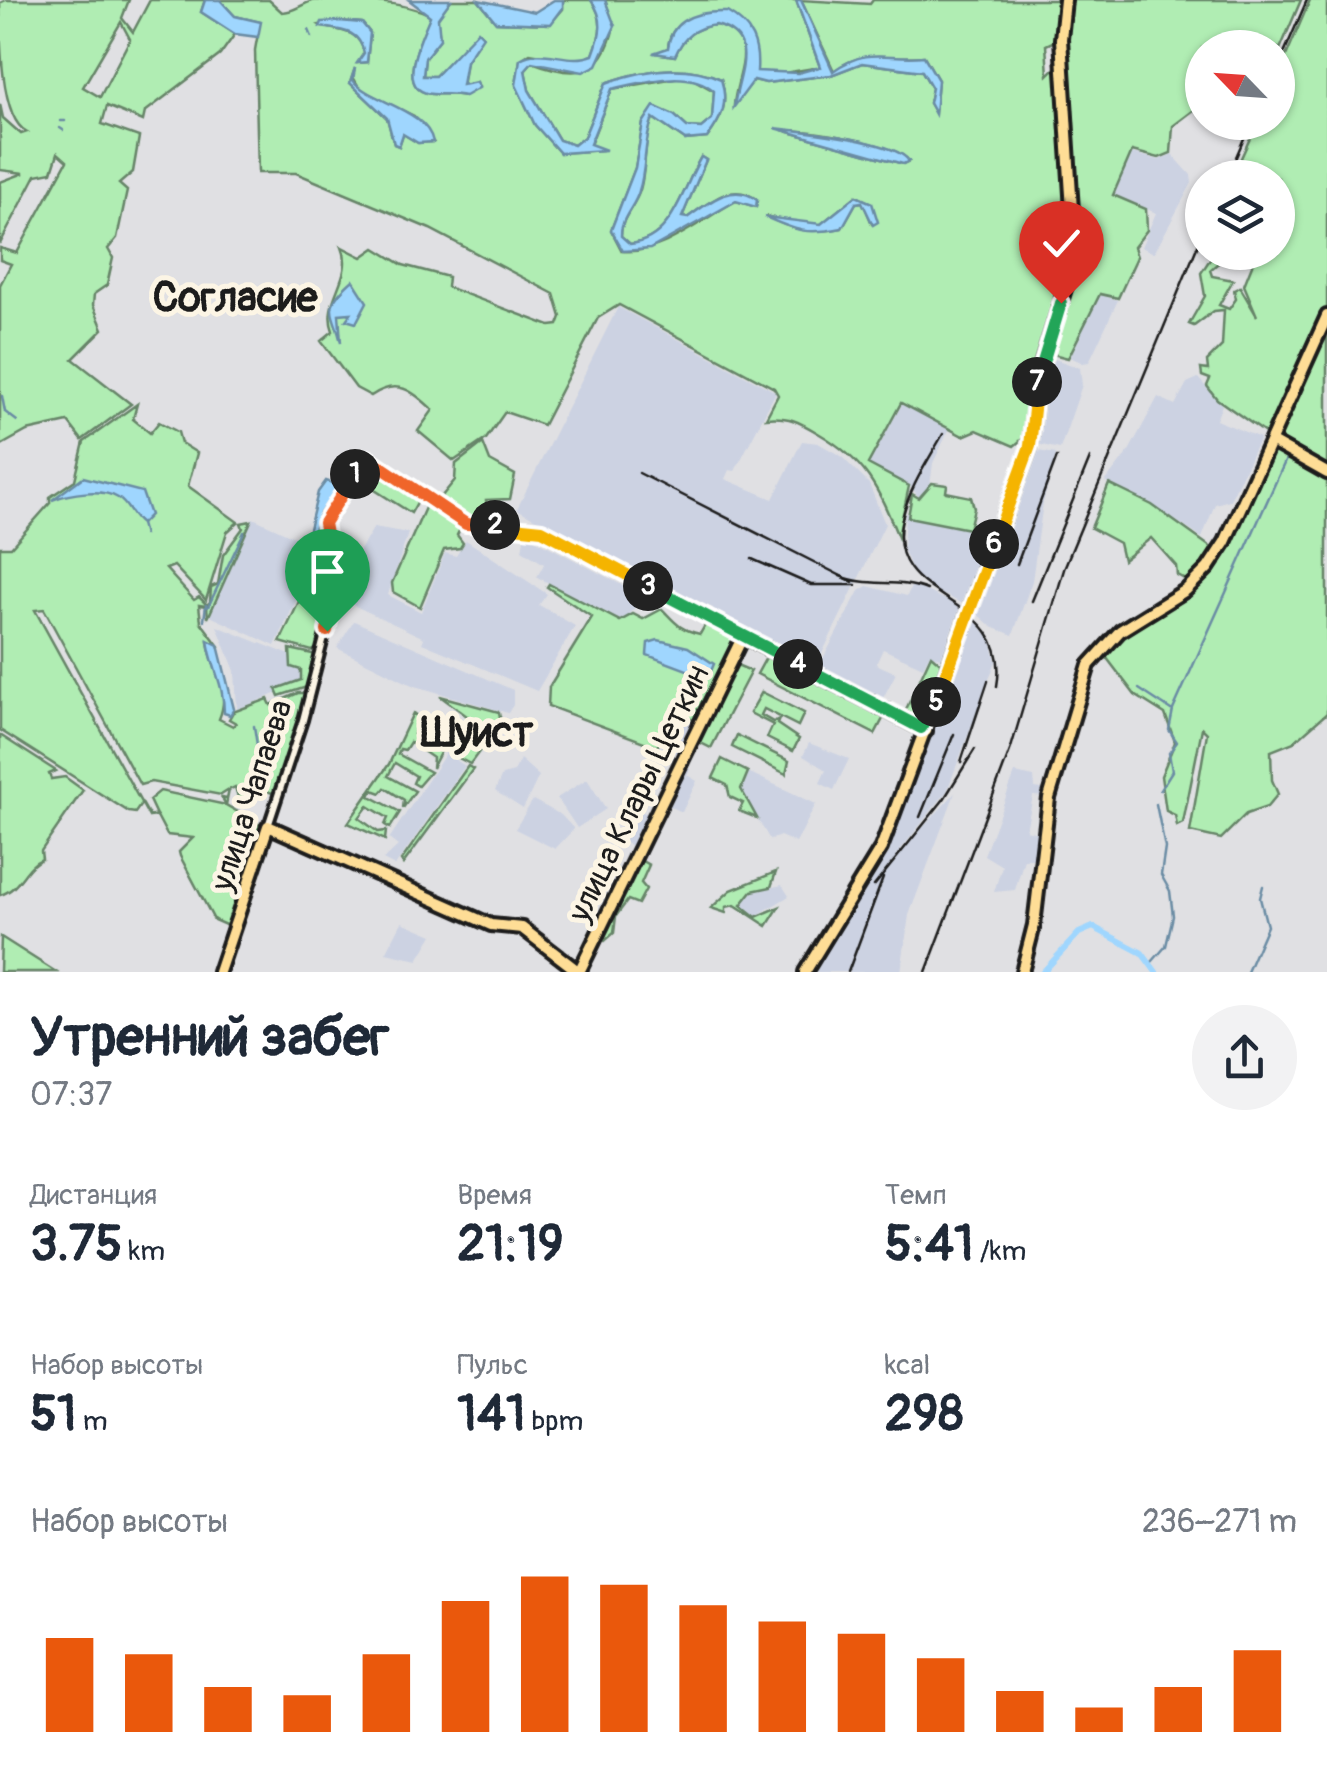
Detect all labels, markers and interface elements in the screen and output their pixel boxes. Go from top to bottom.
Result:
north arrow [1185,30,1295,140]
map controls [1185,30,1295,270]
button: layers [1185,160,1295,270]
pin [1019,201,1104,304]
icon: check [1034,216,1089,271]
district label: Согласие [152,272,319,324]
pin: 7 [1012,357,1062,407]
text: 7 [1030,364,1044,399]
pin: 1 [330,449,380,499]
text: 1 [350,456,360,491]
pin: 2 [470,500,520,550]
text: 2 [487,507,503,542]
pin: 6 [969,519,1019,569]
text: 6 [986,526,1002,561]
pin [285,529,370,632]
icon: arrive [300,544,355,599]
pin: 3 [623,561,673,611]
text: 3 [640,568,656,603]
pin: 4 [773,639,823,689]
text: 4 [790,646,806,681]
street label: улица Клары Цеткин [559,659,718,929]
pin: 5 [911,677,961,727]
text: 5 [928,684,944,719]
street label: улица Чапаева [202,695,302,897]
district label: Шуист [420,707,534,759]
text: Утренний забег [30,1003,389,1072]
button: share [1192,1005,1297,1110]
text: 07:37 [30,1075,112,1115]
text: Дистанция [30,1178,157,1213]
text: Время [457,1178,532,1213]
text: Темп [885,1178,947,1213]
text: 3.75 [30,1213,122,1276]
text: 21:19 [457,1213,563,1276]
text: 5:41 [885,1213,974,1276]
text: km [122,1234,165,1269]
text: /km [974,1234,1026,1269]
text: Набор высоты [30,1348,203,1383]
text: Пульс [457,1348,528,1383]
text: kcal [885,1348,930,1383]
text: 51 [30,1383,77,1446]
text: 141 [457,1383,525,1446]
text: 298 [885,1383,964,1446]
text: m [77,1404,108,1439]
text: bpm [525,1404,583,1439]
text: Набор высоты [30,1502,228,1542]
text: 236–271 m [1142,1502,1297,1542]

